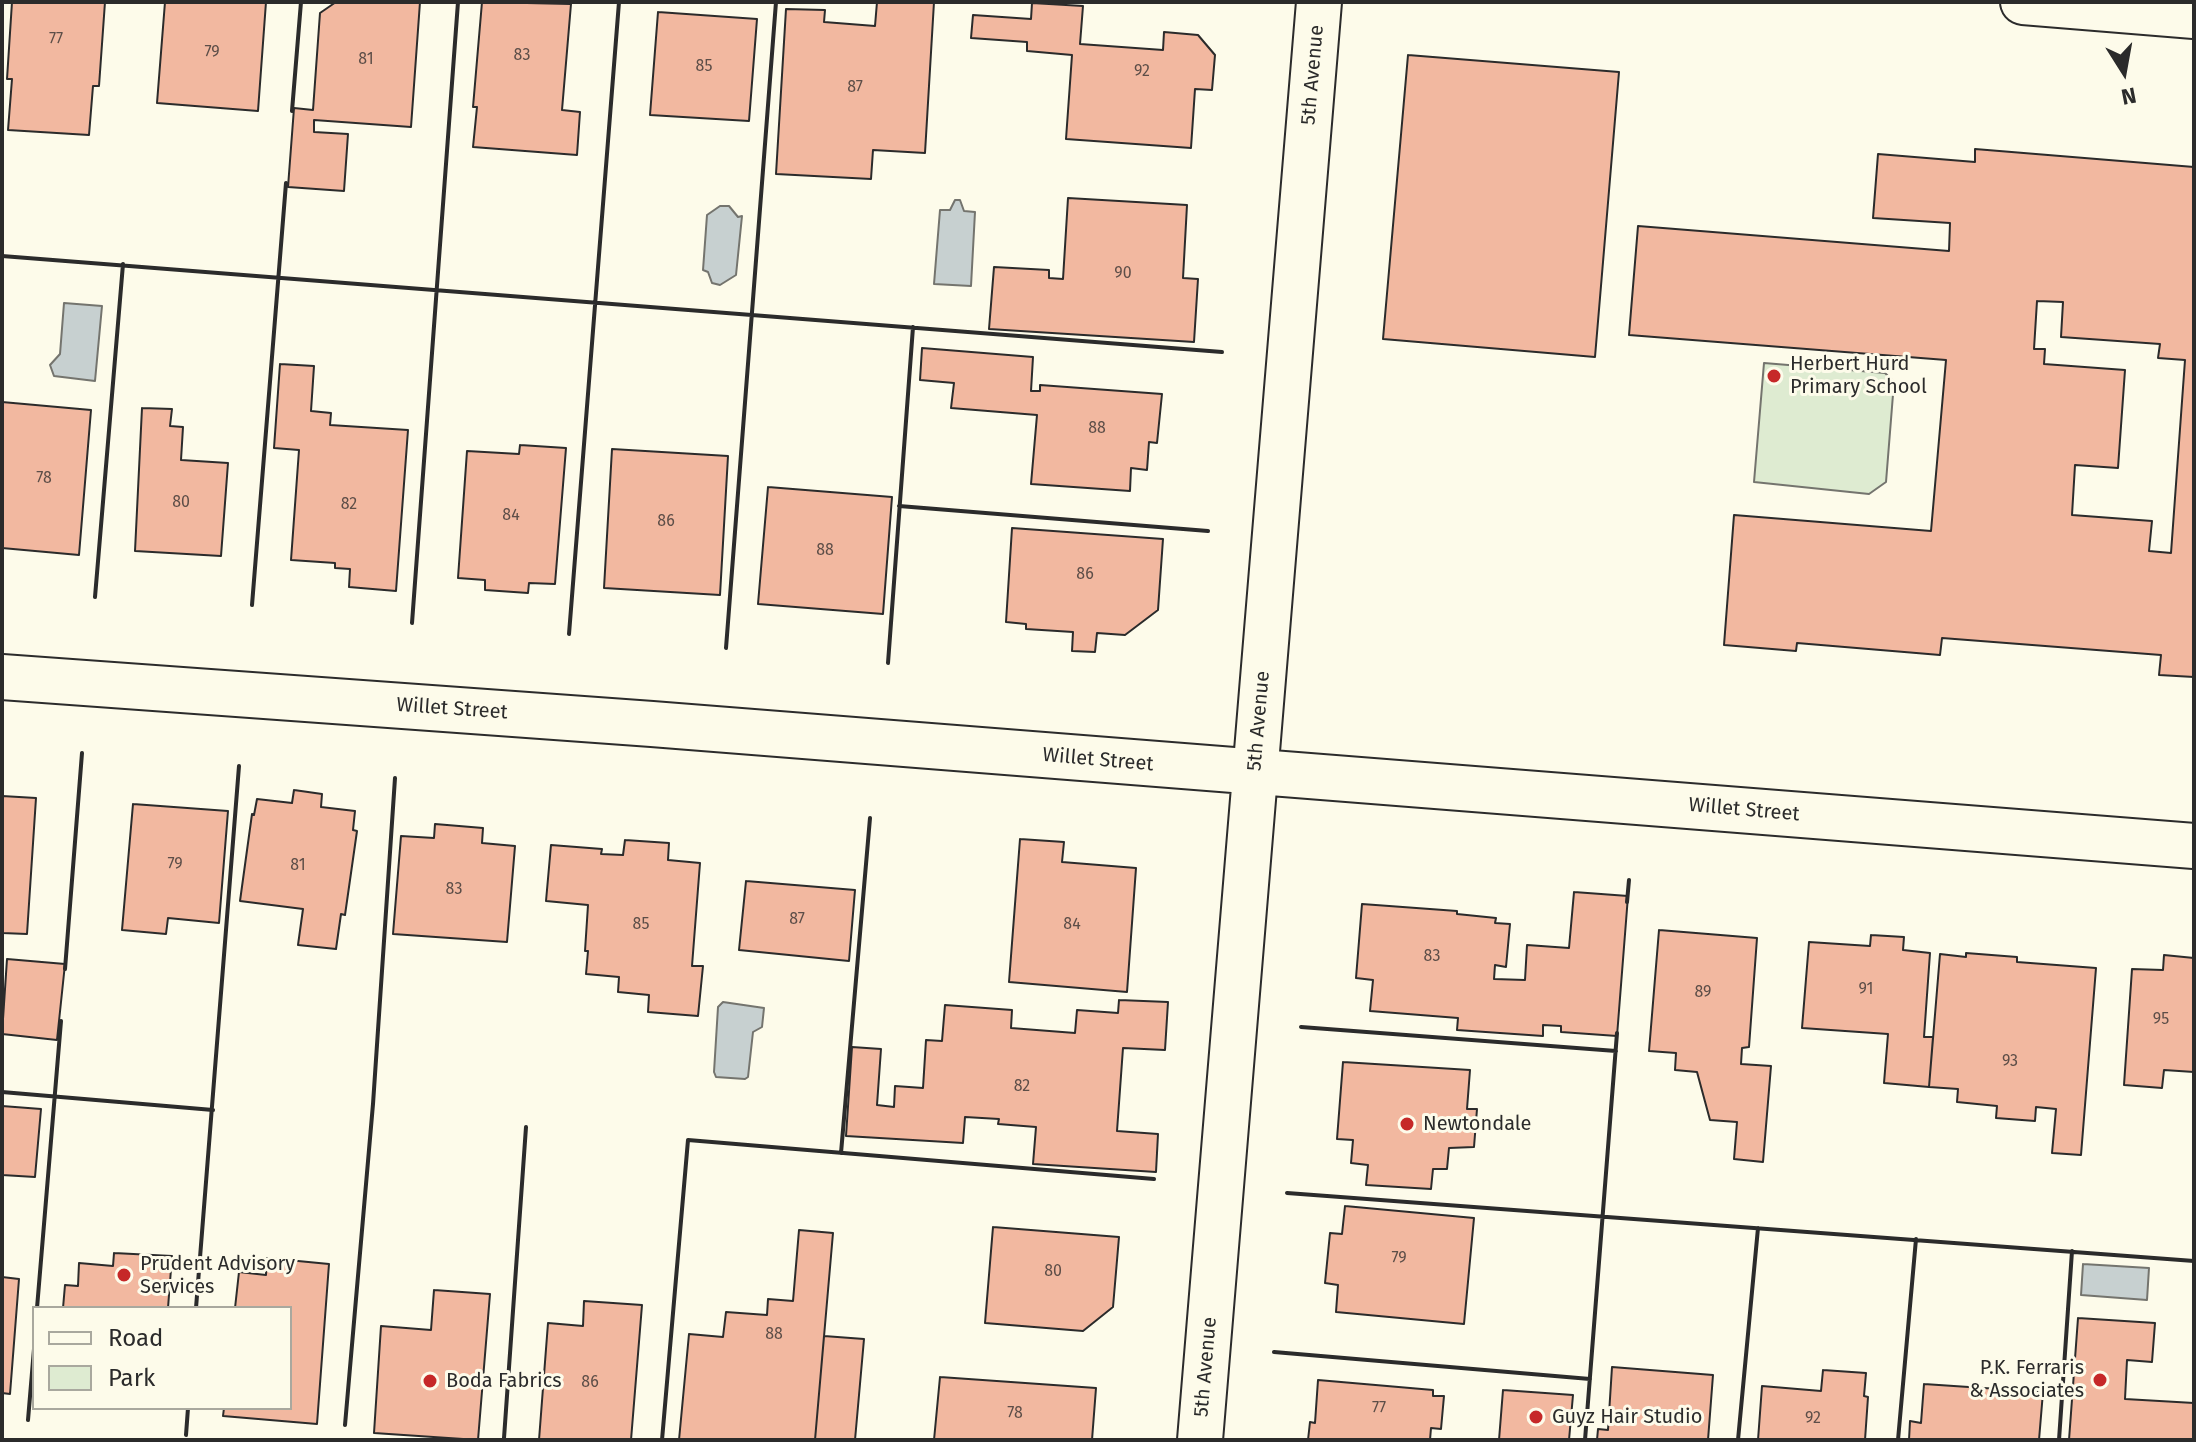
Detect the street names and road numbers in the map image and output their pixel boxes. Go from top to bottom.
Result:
street label: 5th Avenue [1297,24,1329,126]
street label: 5th Avenue [1243,670,1275,772]
street label: Willet Street [396,693,508,725]
street label: Willet Street [1041,743,1155,777]
street label: Willet Street [1687,793,1801,827]
street label: 5th Avenue [1190,1316,1222,1418]

